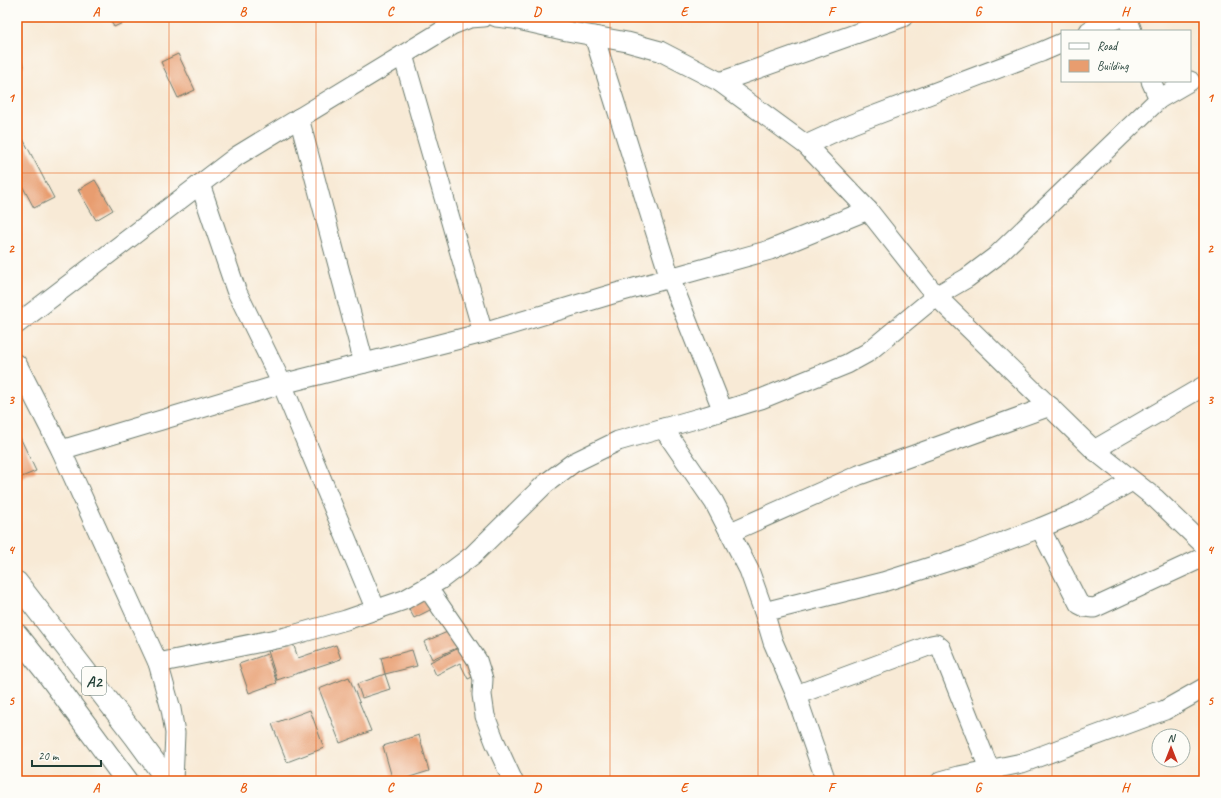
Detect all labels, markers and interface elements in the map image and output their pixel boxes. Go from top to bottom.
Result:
text: A [93,4,101,20]
text: B [240,4,248,20]
text: C [387,4,395,20]
text: D [533,4,542,20]
text: E [681,4,690,20]
text: F [828,4,837,20]
text: G [975,4,983,20]
text: H [1121,4,1131,20]
legend [1061,30,1191,82]
text: Road [1097,38,1119,54]
text: Building [1097,58,1129,74]
text: 1 [8,90,16,106]
text: 1 [1207,90,1215,106]
text: 2 [8,241,15,257]
text: 2 [1207,241,1214,257]
text: 3 [8,392,15,408]
text: 3 [1207,392,1214,408]
text: 4 [8,542,16,558]
text: 4 [1207,542,1215,558]
road number: A2 [82,667,106,695]
text: 5 [8,693,15,709]
text: 5 [1207,693,1214,709]
north arrow [1151,728,1191,768]
text: N [1168,731,1177,745]
scale bar [32,742,101,768]
text: 20 m [38,748,60,764]
text: A [93,780,101,796]
text: B [240,780,248,796]
text: C [387,780,395,796]
text: D [533,780,542,796]
text: E [681,780,690,796]
text: F [828,780,837,796]
text: G [975,780,983,796]
text: H [1121,780,1131,796]

